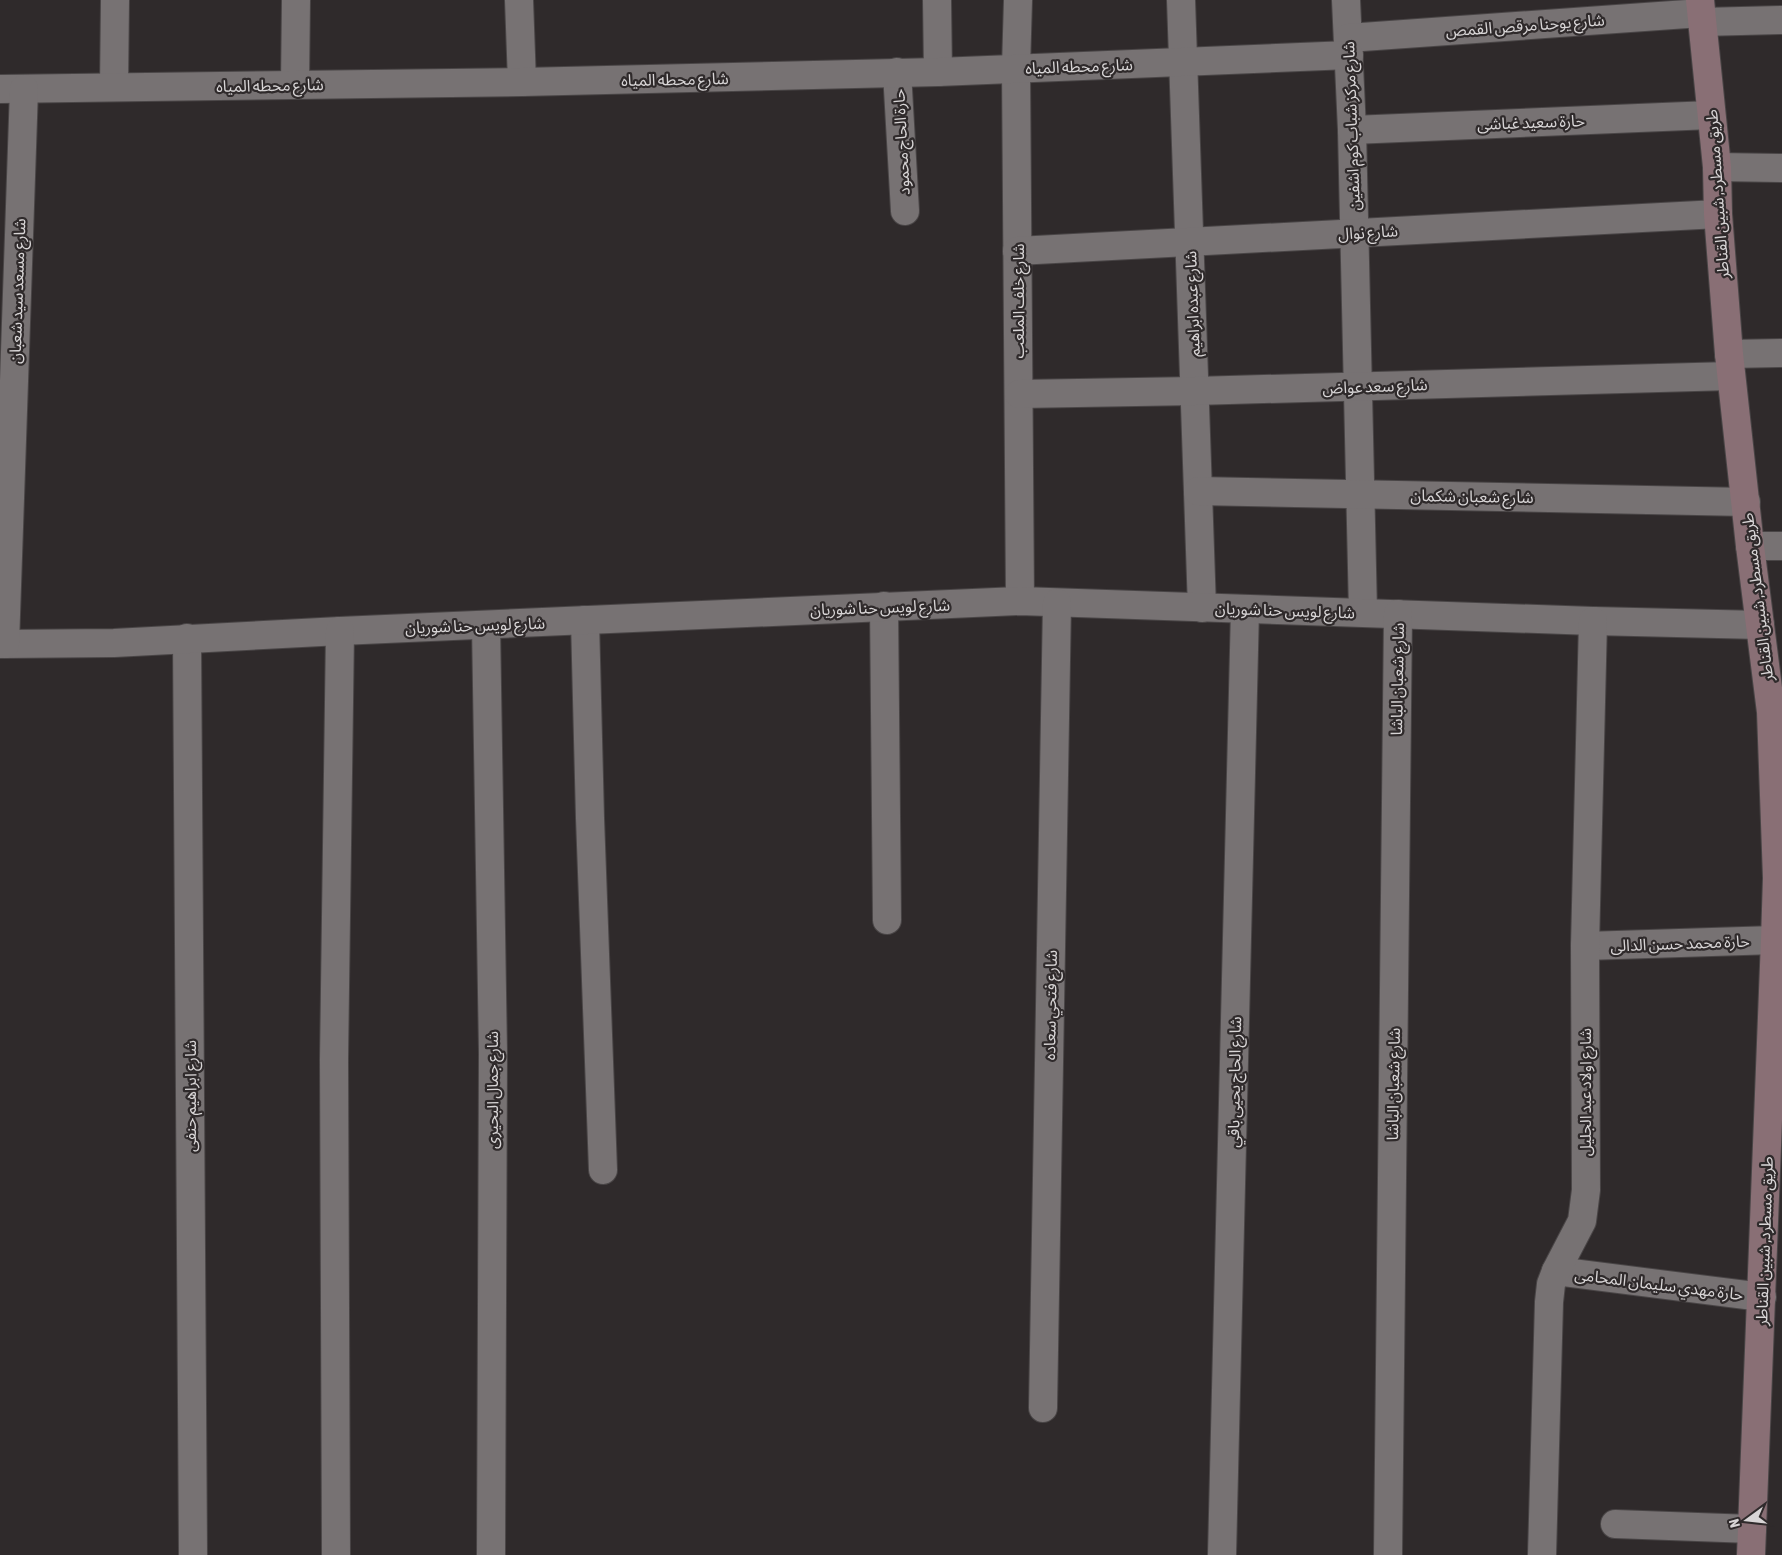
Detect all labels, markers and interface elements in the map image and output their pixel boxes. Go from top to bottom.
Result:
street label: شارع يوحنا مرقص القمص [1445,10,1605,44]
street label: شارع مركز شباب كوم اشفين [1339,41,1367,211]
street label: شارع محطه المياه [1025,55,1133,81]
street label: شارع محطه المياه [621,69,729,93]
street label: شارع محطه المياه [216,75,324,99]
street label: حارة الحاج محمود [889,88,917,196]
street label: طريق مسطرد, شبين القناطر [1702,109,1734,280]
street label: حارة سعيد غباشى [1477,111,1585,134]
street label: شارع مسعد سيد شعبان [5,218,33,364]
street label: شارع نوال [1337,221,1399,247]
street label: شارع خلف الملعب [1009,243,1031,359]
street label: شارع عبده ابراهيم [1181,251,1207,357]
street label: شارع سعد عواض [1322,375,1428,401]
street label: شارع شعبان شكمان [1410,486,1534,510]
street label: طريق مسطرد, شبين القناطر [1738,511,1778,683]
street label: شارع لويس حنا شوريان [810,596,950,622]
street label: شارع لويس حنا شوريان [1215,599,1355,625]
street label: شارع لويس حنا شوريان [405,614,545,640]
street label: شارع شعبان الباشا [1387,622,1411,736]
street label: حارة محمد حسن الدالى [1610,932,1750,955]
street label: شارع فتحي سعاده [1040,950,1064,1060]
street label: شارع الحاج يحيى باقي [1224,1016,1248,1148]
street label: شارع شعبان الباشا [1383,1027,1407,1141]
street label: شارع اولاد عبد الجليل [1576,1028,1598,1156]
street label: شارع جمال البحيرى [483,1031,505,1149]
street label: شارع ابراهيم حنفى [181,1040,203,1152]
street label: طريق مسطرد, شبين القناطر [1752,1156,1778,1327]
street label: حارة مهدي سليمان المحامى [1573,1265,1744,1307]
north arrow [1722,1495,1772,1545]
text: N [1726,1517,1743,1529]

